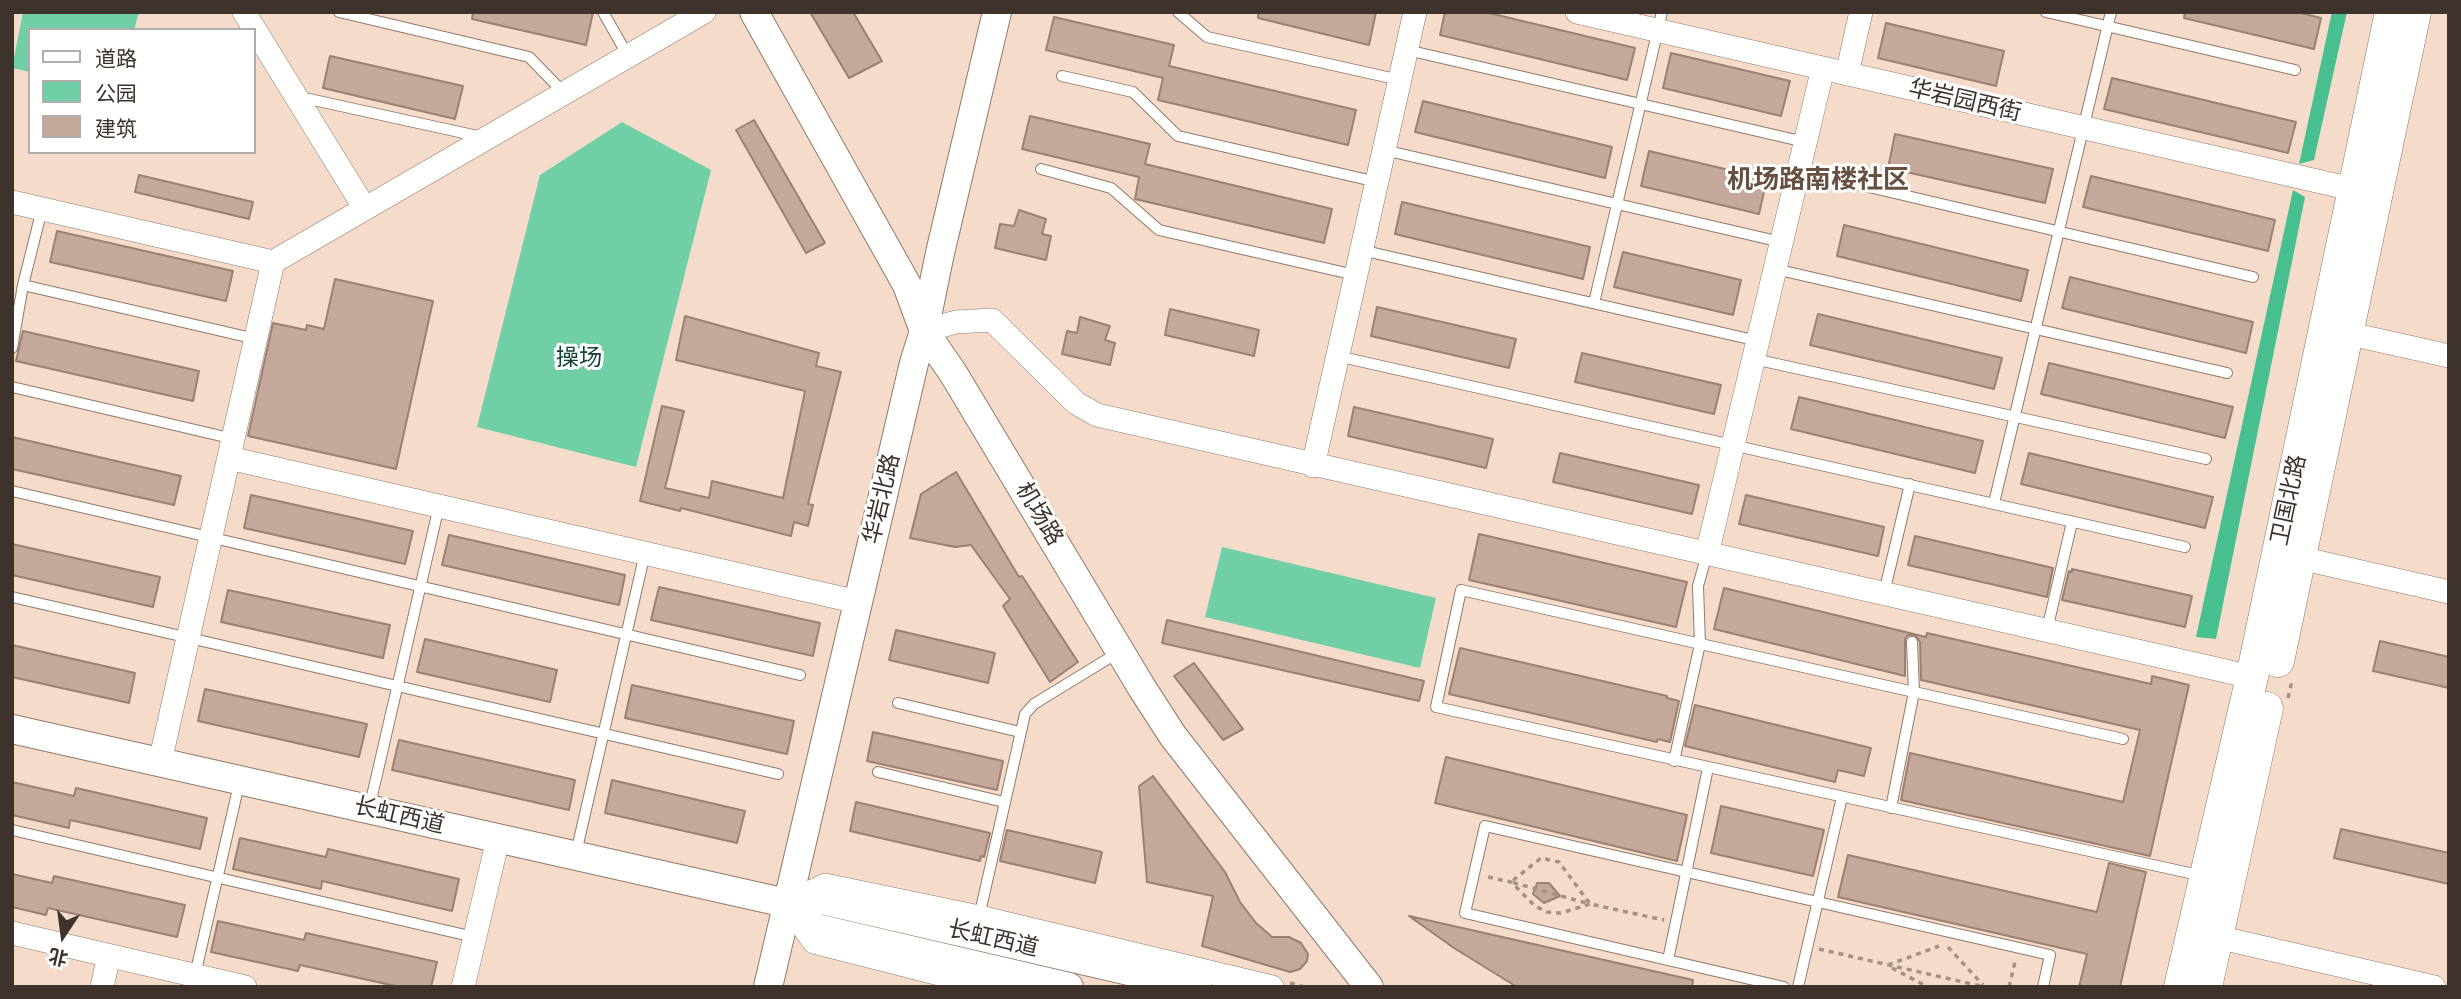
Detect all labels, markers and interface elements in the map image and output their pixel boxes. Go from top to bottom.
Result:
legend [28,28,256,154]
text: 道路 [95,46,137,71]
street label: 华岩园西街 [1906,75,2024,127]
text: 公园 [95,81,137,106]
text: 建筑 [95,116,137,141]
district label: 机场路南楼社区 [1727,164,1909,196]
park label: 操场 [556,344,602,372]
street label: 华岩北路 [858,451,906,547]
street label: 卫国北路 [2266,452,2312,548]
street label: 机场路 [1009,477,1069,551]
street label: 长虹西道 [351,792,447,840]
north arrow [28,901,98,971]
street label: 长虹西道 [945,915,1041,963]
text: 北 [46,944,70,970]

